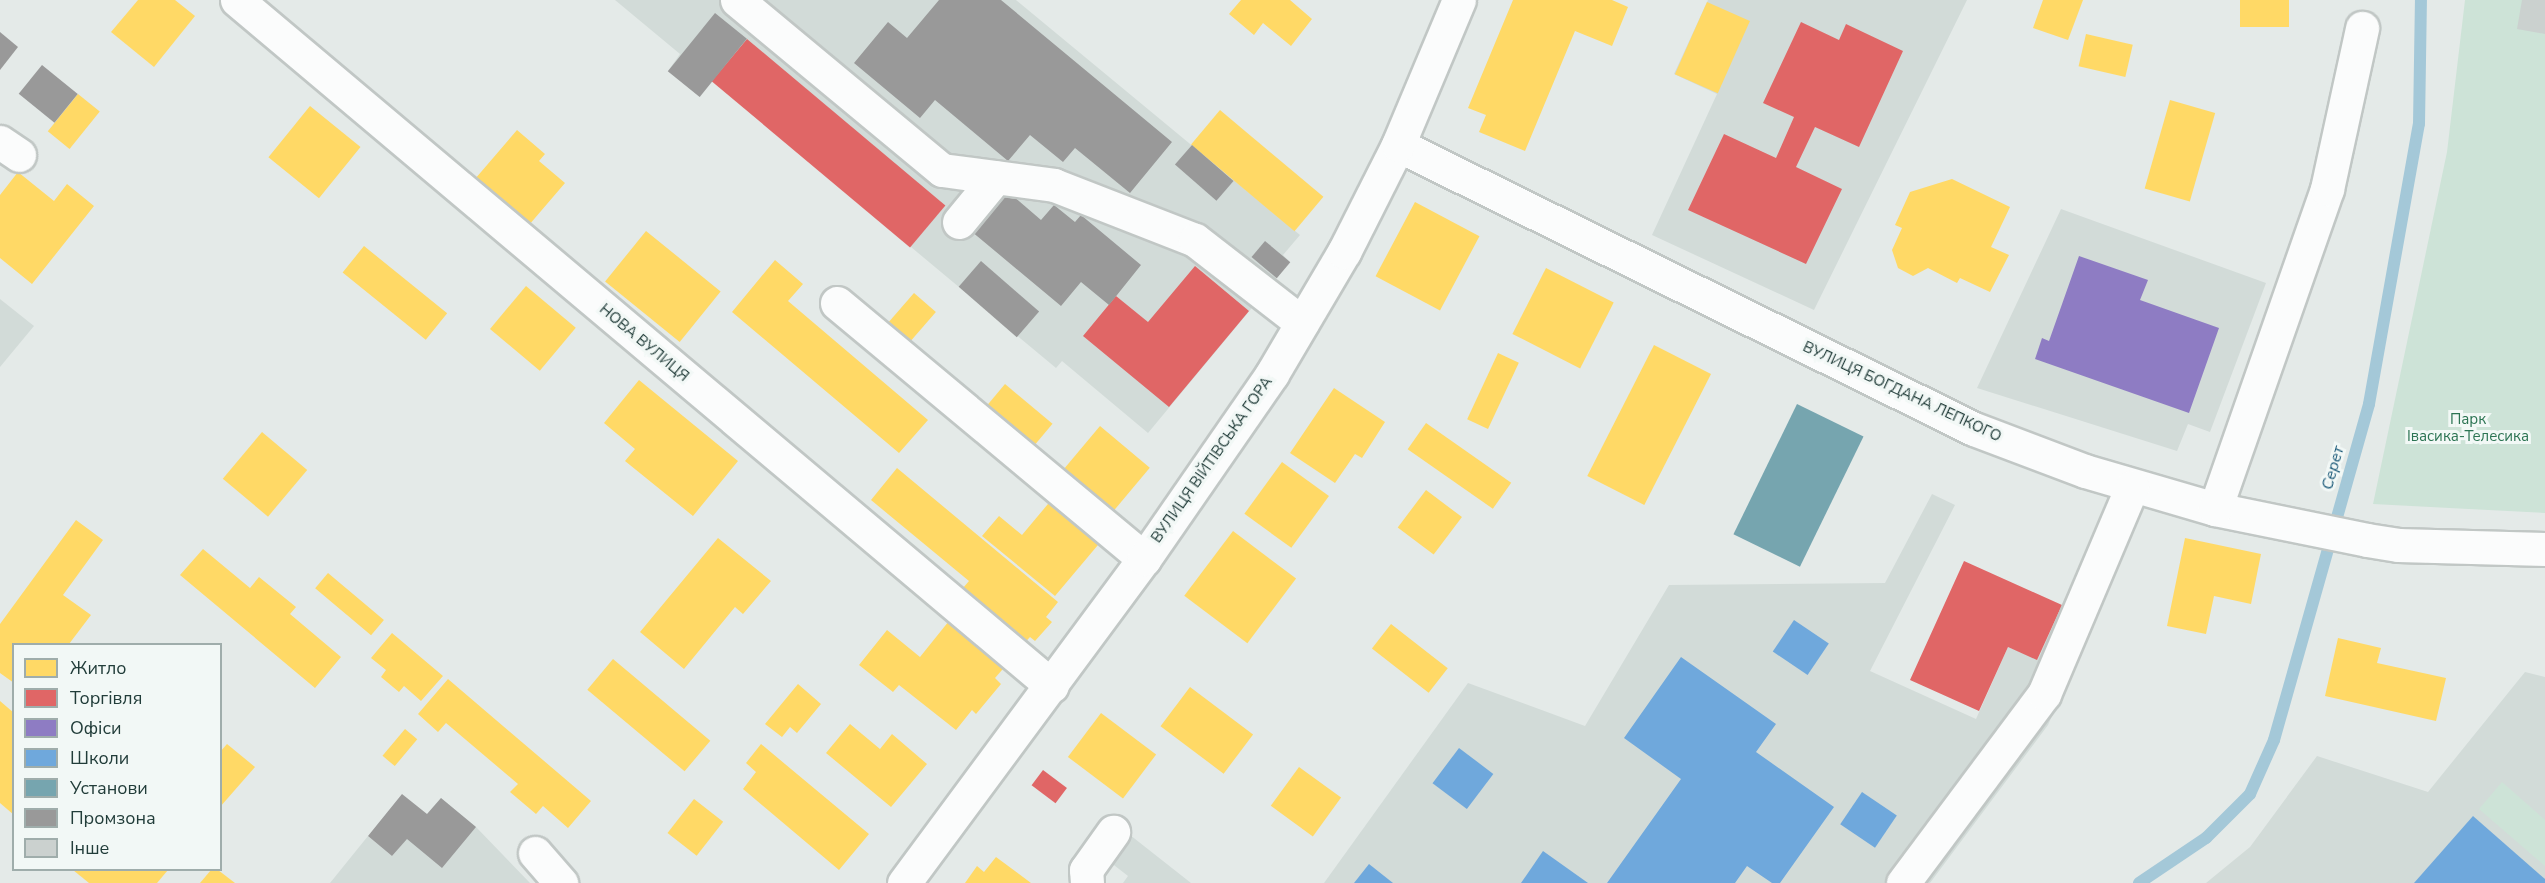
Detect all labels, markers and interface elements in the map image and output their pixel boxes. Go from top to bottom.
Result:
street label: НОВА ВУЛИЦЯ [596,300,692,386]
street label: ВУЛИЦЯ БОГДАНА ЛЕПКОГО [1800,338,2004,446]
street label: ВУЛИЦЯ ВІЙТІВСЬКА ГОРА [1148,374,1276,546]
park label: Парк Івасика-Телесика [2407,410,2529,445]
water label: Серет [2318,444,2348,492]
legend [12,643,222,871]
text: Житло [70,656,126,680]
text: Торгівля [70,686,142,710]
text: Офіси [70,716,122,740]
text: Школи [70,746,129,770]
text: Установи [70,776,148,800]
text: Промзона [70,806,156,830]
text: Інше [70,836,109,860]

